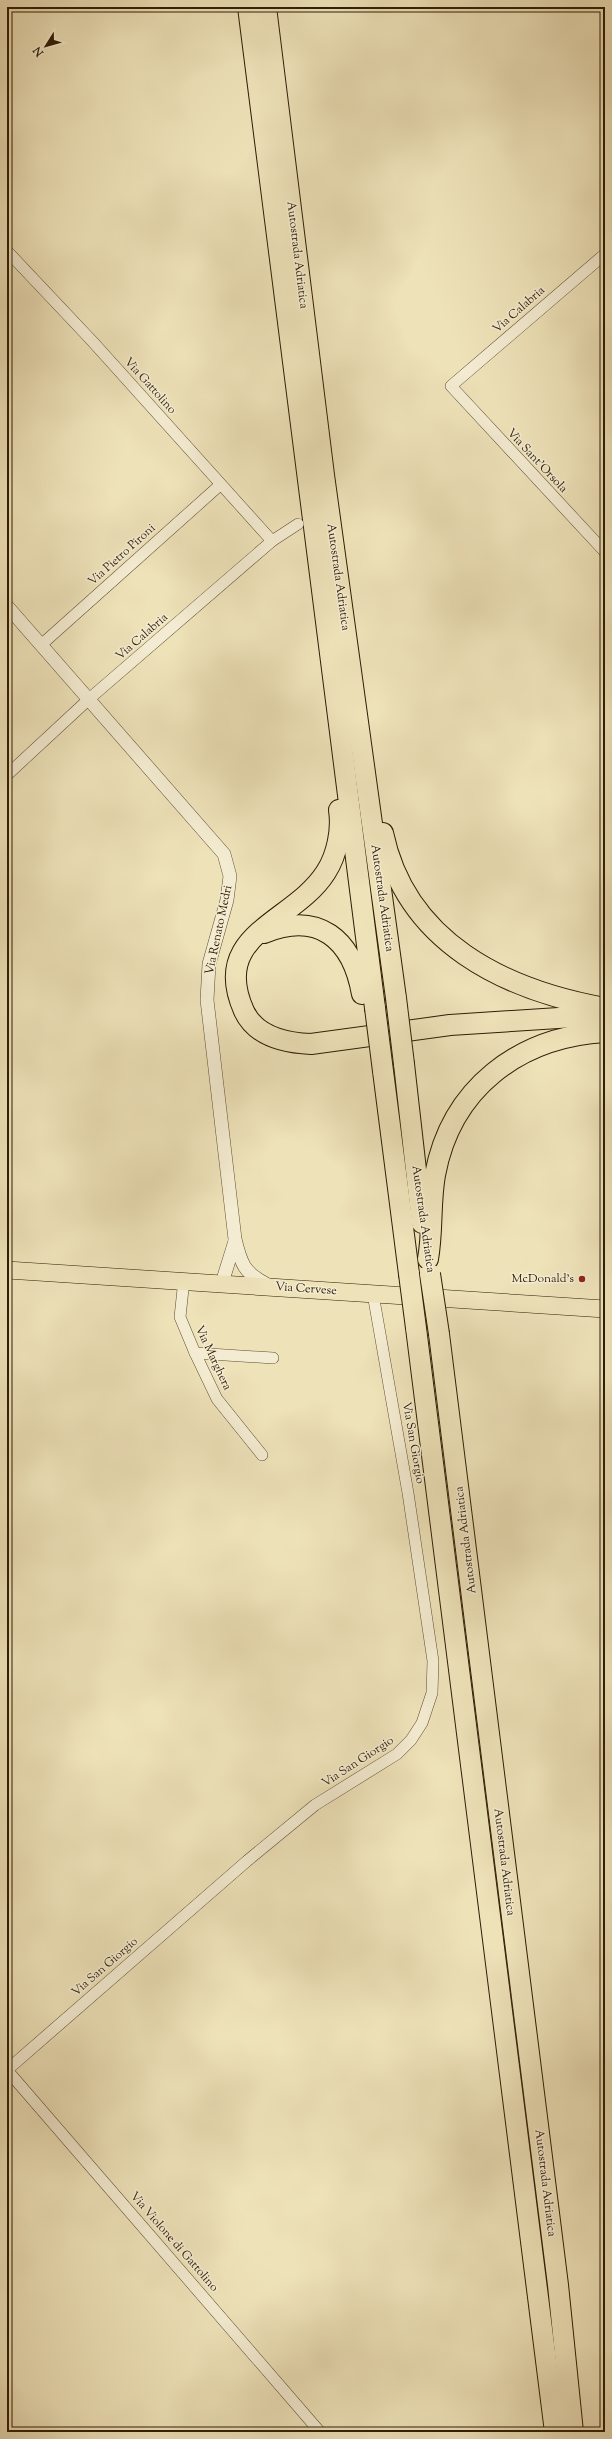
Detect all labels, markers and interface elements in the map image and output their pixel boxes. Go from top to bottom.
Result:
north arrow [26,26,66,66]
text: N [30,43,48,61]
street label: Autostrada Adriatica [281,200,313,310]
street label: Via Calabria [489,282,550,338]
street label: Via Gattolino [120,354,181,419]
street label: Via Sant'Orsola [502,425,572,498]
street label: Via Pietro Pironi [84,519,160,590]
street label: Autostrada Adriatica [322,522,354,632]
street label: Via Calabria [112,609,173,665]
street label: Autostrada Adriatica [366,843,398,953]
street label: Via Renato Medri [201,883,237,976]
street label: Autostrada Adriatica [407,1164,439,1274]
place label: McDonald's [512,1270,574,1288]
marker: McDonald's [577,1274,587,1284]
street label: Via Cervese [275,1278,338,1300]
street label: Via Marghera [190,1323,236,1394]
street label: Via San Giorgio [397,1401,429,1486]
street label: Autostrada Adriatica [450,1485,482,1595]
street label: Via San Giorgio [318,1732,398,1792]
street label: Autostrada Adriatica [488,1807,520,1917]
street label: Via San Giorgio [68,1933,142,2001]
street label: Autostrada Adriatica [529,2128,561,2238]
street label: Via Violone di Gattolino [125,2188,223,2296]

